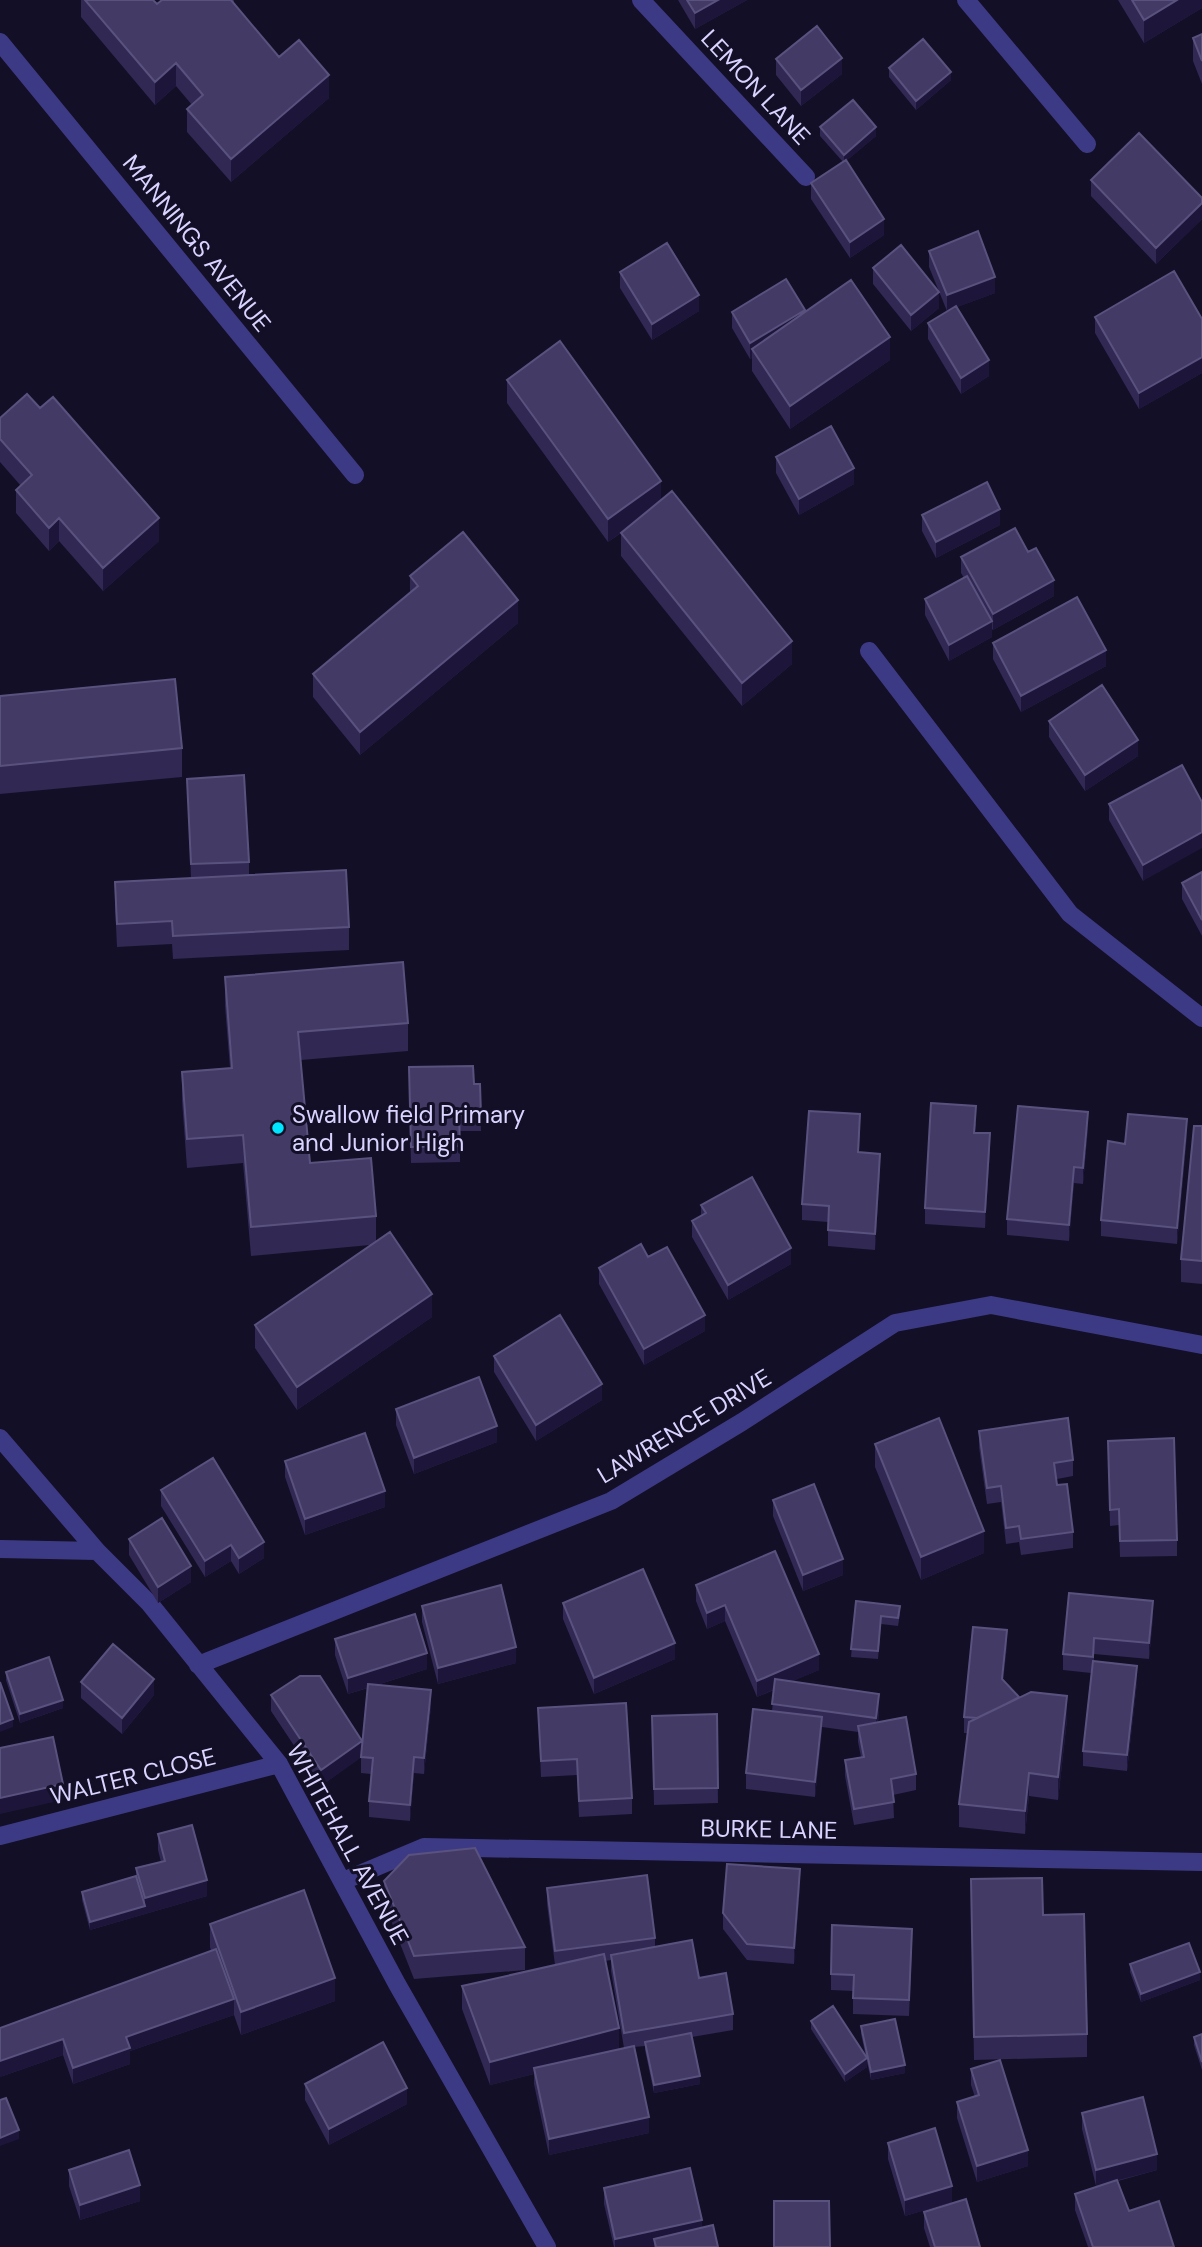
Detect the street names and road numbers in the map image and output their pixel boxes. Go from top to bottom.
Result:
street label: LEMON LANE [695,23,817,151]
street label: MANNINGS AVENUE [116,148,278,338]
street label: LAWRENCE DRIVE [591,1362,777,1490]
street label: WHITEHALL AVENUE [280,1738,416,1950]
street label: WALTER CLOSE [47,1740,219,1812]
street label: BURKE LANE [700,1812,838,1846]

